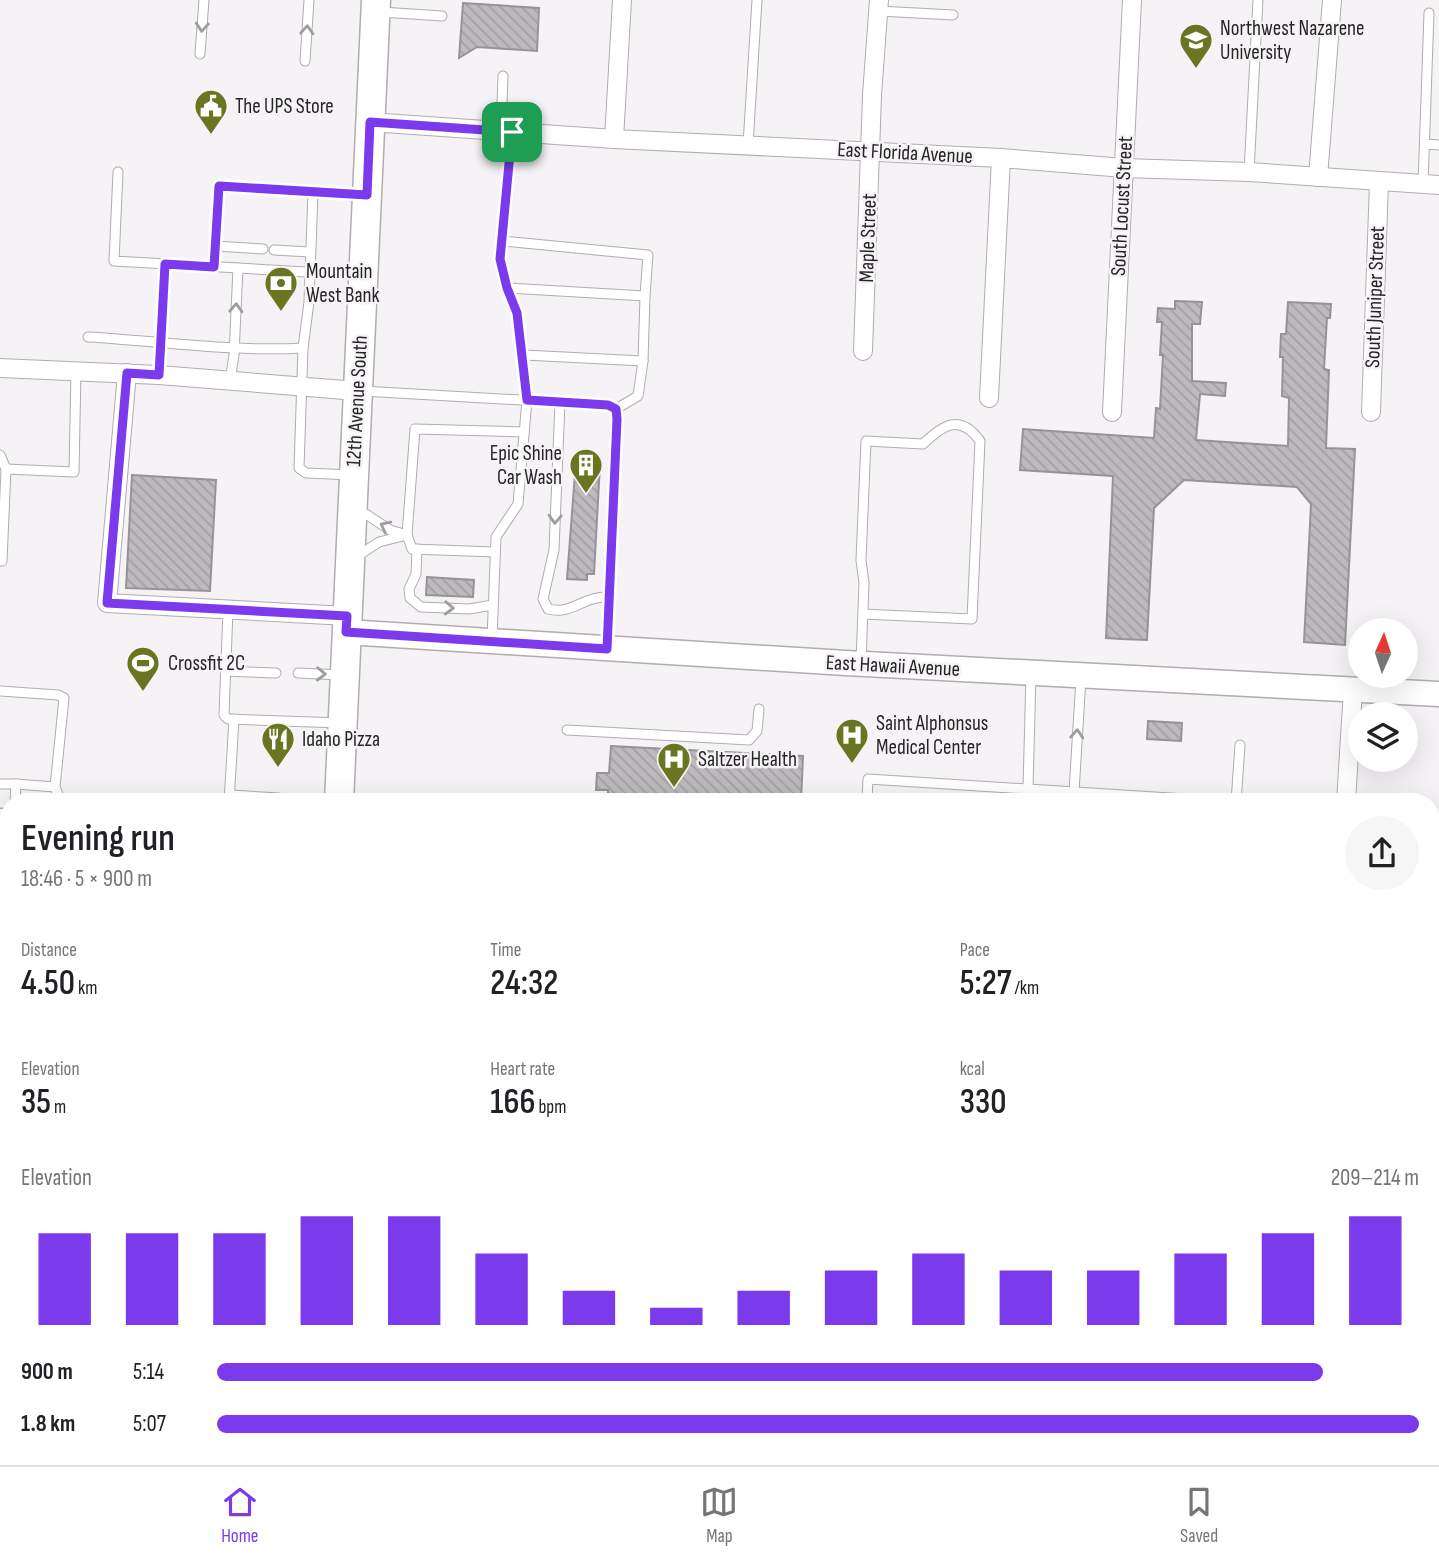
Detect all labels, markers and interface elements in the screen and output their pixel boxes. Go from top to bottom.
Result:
place label: Northwest Nazarene University [1220,16,1365,65]
school or university icon: Northwest Nazarene University [1177,21,1215,70]
one-way arrow [195,22,210,33]
one-way arrow [299,25,314,36]
public building icon: The UPS Store [192,87,230,136]
place label: The UPS Store [235,94,334,119]
pin [482,102,542,162]
icon: arrive [493,113,531,151]
street label: South Locust Street [1106,135,1138,277]
street label: East Florida Avenue [837,137,973,169]
street label: Maple Street [854,193,882,283]
street label: South Juniper Street [1360,226,1390,368]
place label: Mountain West Bank [306,259,380,308]
bank icon: Mountain West Bank [262,264,300,313]
one-way arrow [228,302,243,313]
street label: 12th Avenue South [341,335,373,467]
place label: Epic Shine Car Wash [490,441,562,490]
building icon: Epic Shine Car Wash [567,446,605,495]
one-way arrow [548,514,563,525]
one-way arrow [380,521,392,534]
one-way arrow [444,600,455,616]
north arrow [1348,618,1418,688]
map controls [1348,618,1418,772]
sports icon: Crossfit 2C [124,644,162,693]
street label: East Hawaii Avenue [825,650,961,682]
place label: Crossfit 2C [168,651,245,676]
one-way arrow [316,667,327,682]
button: layers [1348,702,1418,772]
place label: Saint Alphonsus Medical Center [876,711,988,760]
hospital icon: Saint Alphonsus Medical Center [833,716,871,765]
restaurant icon: Idaho Pizza [259,720,297,769]
place label: Idaho Pizza [302,727,380,752]
one-way arrow [1069,728,1084,739]
hospital icon: Saltzer Health [655,740,693,789]
place label: Saltzer Health [698,747,797,772]
text: Evening run [21,816,175,861]
button: share [1345,816,1419,890]
text: 18:46 · 5 × 900 m [21,865,152,893]
text: Distance [21,939,77,962]
text: Time [490,939,521,962]
text: Pace [960,939,990,962]
text: 4.50 [21,962,75,1005]
text: 24:32 [490,962,558,1005]
text: 5:27 [960,962,1011,1005]
text: km [75,977,97,1000]
text: /km [1011,977,1039,1000]
text: Elevation [21,1058,80,1081]
text: Heart rate [490,1058,555,1081]
text: kcal [960,1058,985,1081]
text: 35 [21,1081,51,1124]
text: 166 [490,1081,535,1124]
text: 330 [960,1081,1006,1124]
text: m [51,1096,66,1119]
text: bpm [535,1096,566,1119]
text: Elevation [21,1164,92,1192]
text: 209–214 m [1331,1164,1419,1192]
text: 900 m [21,1358,73,1386]
text: 5:14 [133,1358,164,1386]
text: 1.8 km [21,1410,75,1438]
text: 5:07 [133,1410,166,1438]
tab: Home [221,1483,259,1548]
tab: Map [700,1483,738,1548]
tab: Saved [1180,1483,1218,1548]

